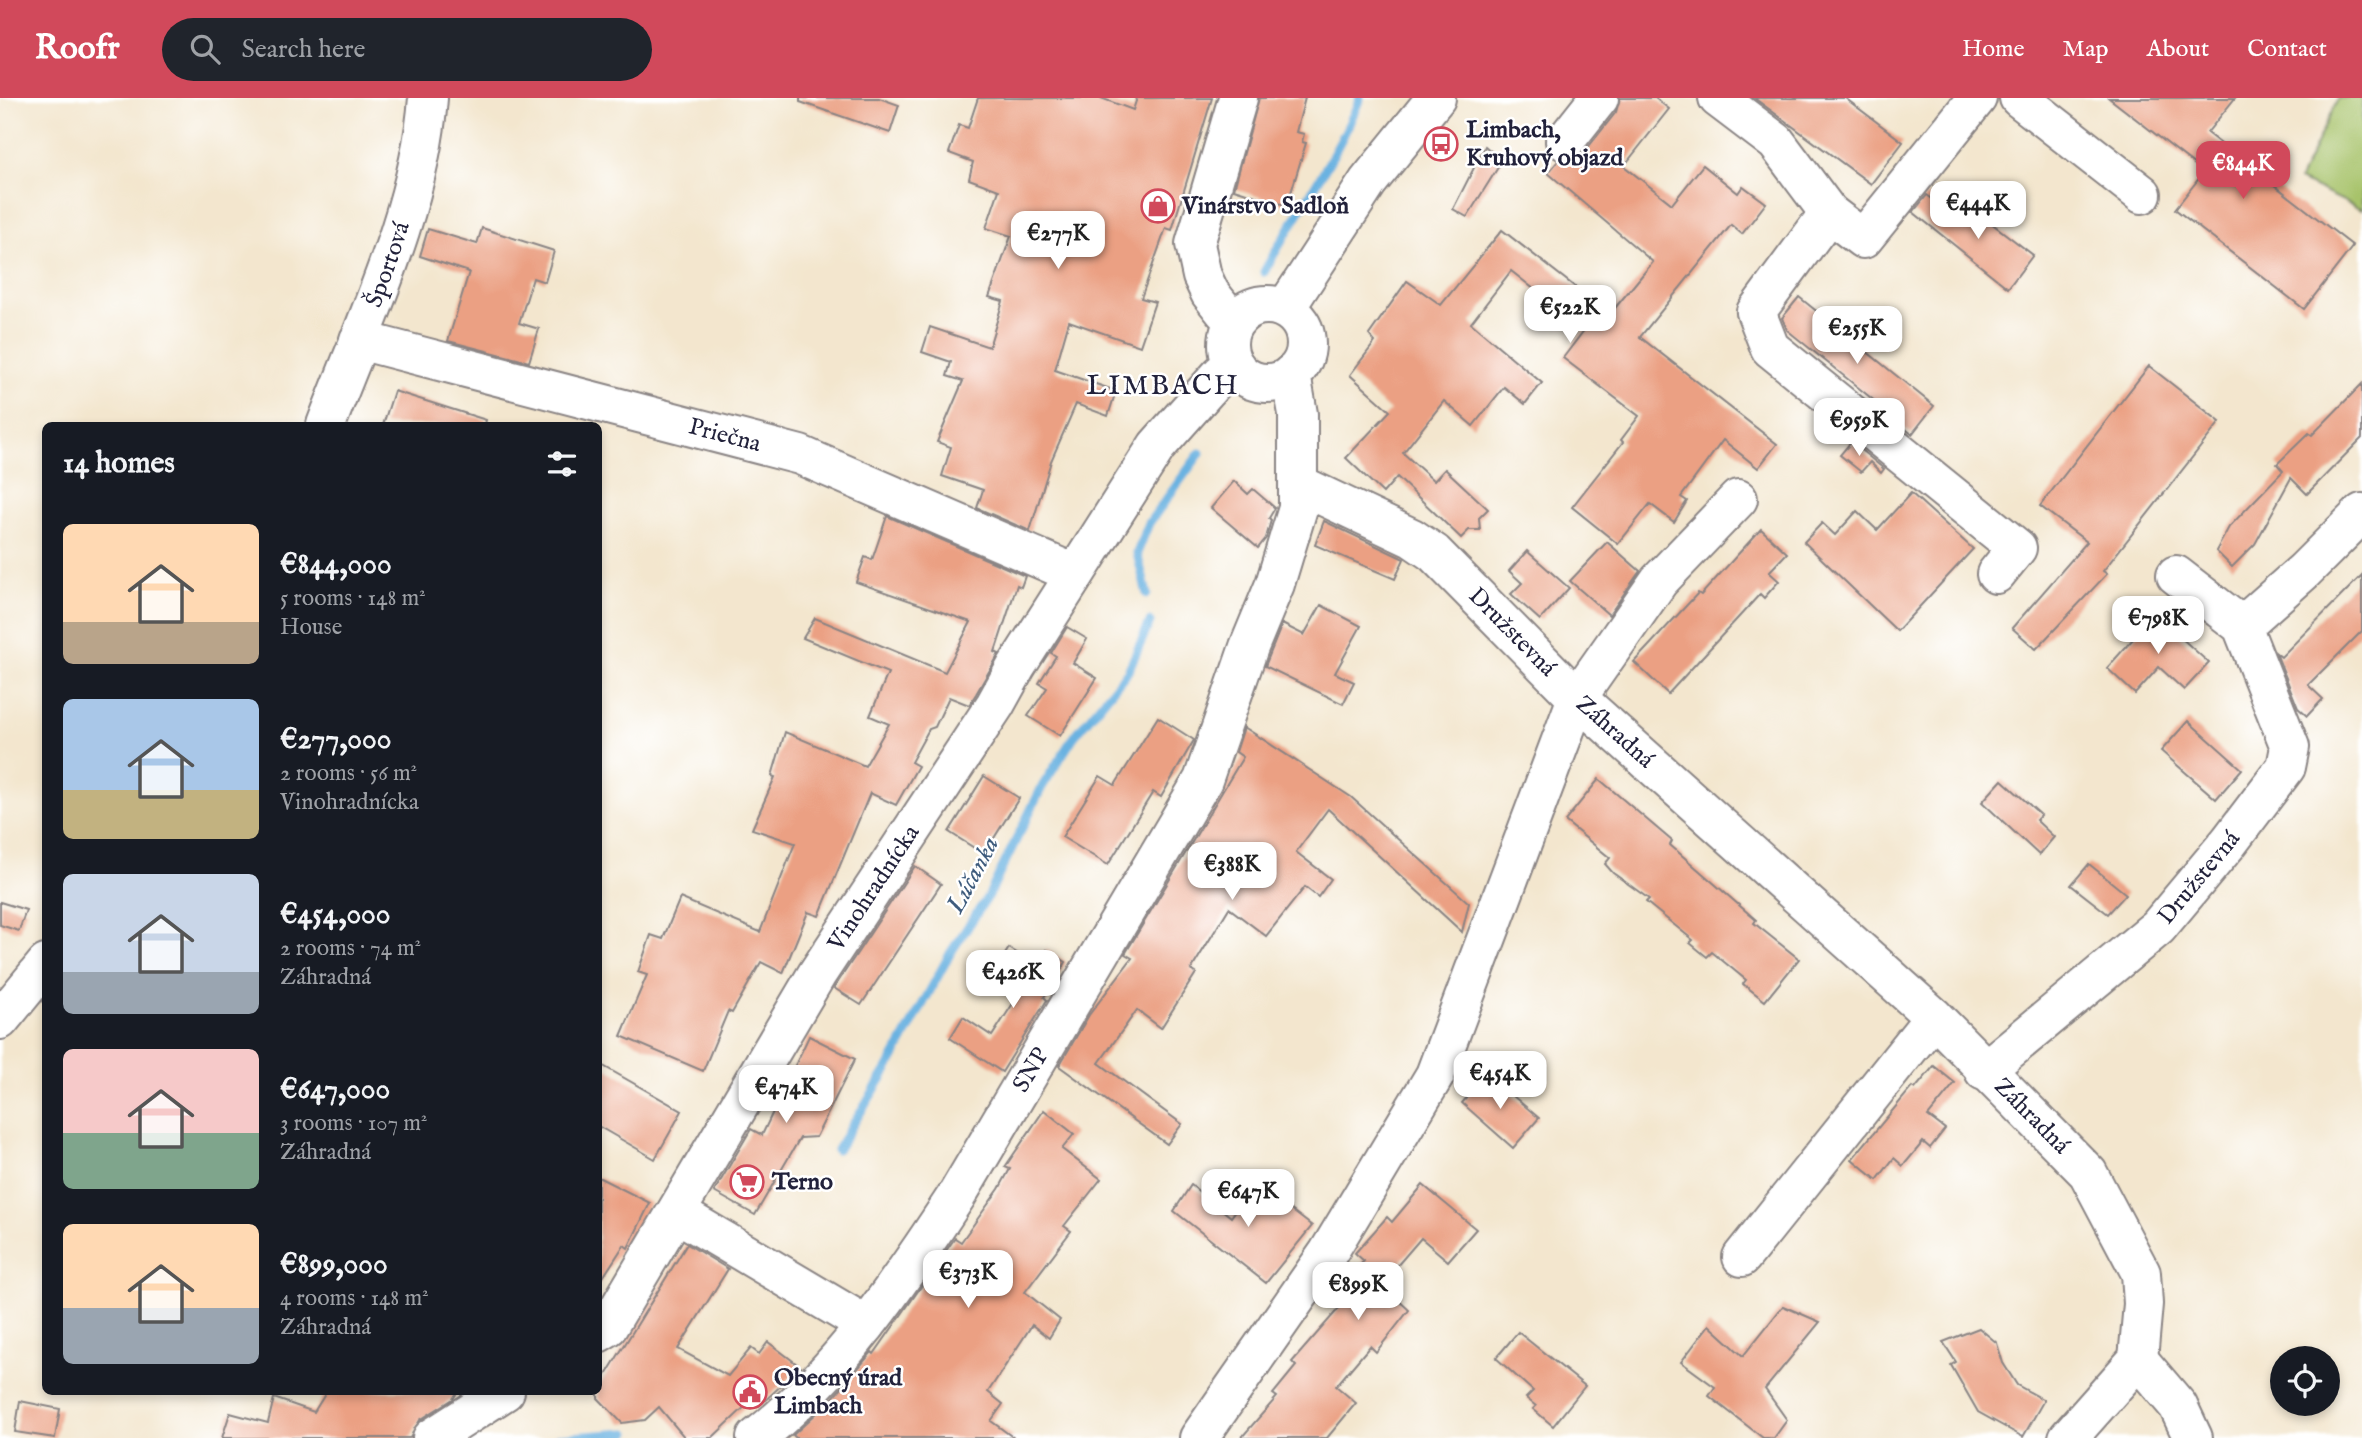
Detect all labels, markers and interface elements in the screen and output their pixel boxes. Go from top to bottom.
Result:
search box [162,18,652,81]
text: Roofr [35,28,120,70]
icon: search [186,30,224,68]
text: Search here [242,33,365,66]
text: Home [1962,34,2025,65]
text: Map [2063,34,2109,65]
text: About [2147,34,2209,65]
text: Contact [2247,34,2327,65]
place label: Limbach, Kruhový objazd [1466,115,1625,174]
bus stop icon: Limbach, Kruhový objazd [1422,125,1460,163]
pin: €844K [2194,141,2292,201]
text: €844K [2212,149,2274,178]
pin: €444K [1929,181,2027,241]
shop icon: Vinárstvo Sadloň [1139,187,1177,225]
text: €444K [1946,189,2010,218]
place label: Vinárstvo Sadloň [1181,191,1349,222]
pin: €277K [1009,212,1107,271]
street label: Športová [358,217,417,312]
text: €277K [1027,219,1089,248]
pin: €522K [1521,286,1619,345]
text: €522K [1540,293,1600,322]
pin: €255K [1808,306,1906,366]
text: €255K [1828,314,1886,343]
district label: LIMBACH [1086,369,1240,404]
pin: €959K [1810,398,1908,458]
text: €959K [1830,406,1888,435]
street label: Priečna [685,411,765,460]
text: 14 homes [63,445,175,483]
icon: filters [543,445,581,483]
text: €844,000 [280,546,392,584]
icon: home [119,552,203,636]
street label: Družstevná [1461,581,1563,684]
text: 5 rooms · 148 m² [280,584,426,613]
pin: €798K [2109,596,2207,656]
text: €798K [2128,604,2188,633]
text: House [280,613,342,642]
street label: Záhradná [1569,689,1661,776]
text: €277,000 [280,721,392,759]
icon: home [119,727,203,811]
text: 2 rooms · 56 m² [280,759,417,788]
text: Vinohradnícka [280,788,419,817]
street label: Vinohradnícka [820,818,927,958]
street label: Družstevná [2151,824,2248,931]
water label: Lúčanka [939,831,1007,920]
pin: €388K [1183,842,1281,902]
text: €388K [1204,850,1260,879]
text: €454,000 [280,896,391,934]
icon: home [119,902,203,986]
text: 2 rooms · 74 m² [280,934,421,963]
pin: €426K [964,950,1062,1010]
text: €426K [982,958,1044,987]
text: Záhradná [280,963,371,992]
street label: SNP [1006,1042,1056,1098]
pin: €454K [1451,1052,1549,1111]
text: €454K [1470,1059,1530,1088]
pin: €474K [737,1066,835,1125]
text: €647,000 [280,1071,390,1109]
street label: Záhradná [1987,1071,2077,1161]
text: €474K [755,1073,817,1102]
icon: home [119,1077,203,1161]
text: 3 rooms · 107 m² [280,1109,428,1138]
text: Záhradná [280,1138,371,1167]
supermarket icon: Terno [728,1163,766,1201]
place label: Terno [771,1167,833,1198]
pin: €647K [1199,1170,1297,1229]
text: €647K [1217,1177,1279,1206]
text: €899,000 [280,1246,388,1284]
pin: €373K [919,1250,1017,1310]
icon: home [119,1252,203,1336]
text: €373K [939,1258,997,1287]
pin: €899K [1309,1262,1407,1322]
text: €899K [1328,1270,1388,1299]
text: 4 rooms · 148 m² [280,1284,429,1313]
text: Záhradná [280,1313,371,1342]
map controls [2270,1346,2340,1416]
button: locate [2270,1346,2340,1416]
place label: Obecný úrad Limbach [774,1363,903,1422]
public building icon: Obecný úrad Limbach [731,1373,769,1411]

